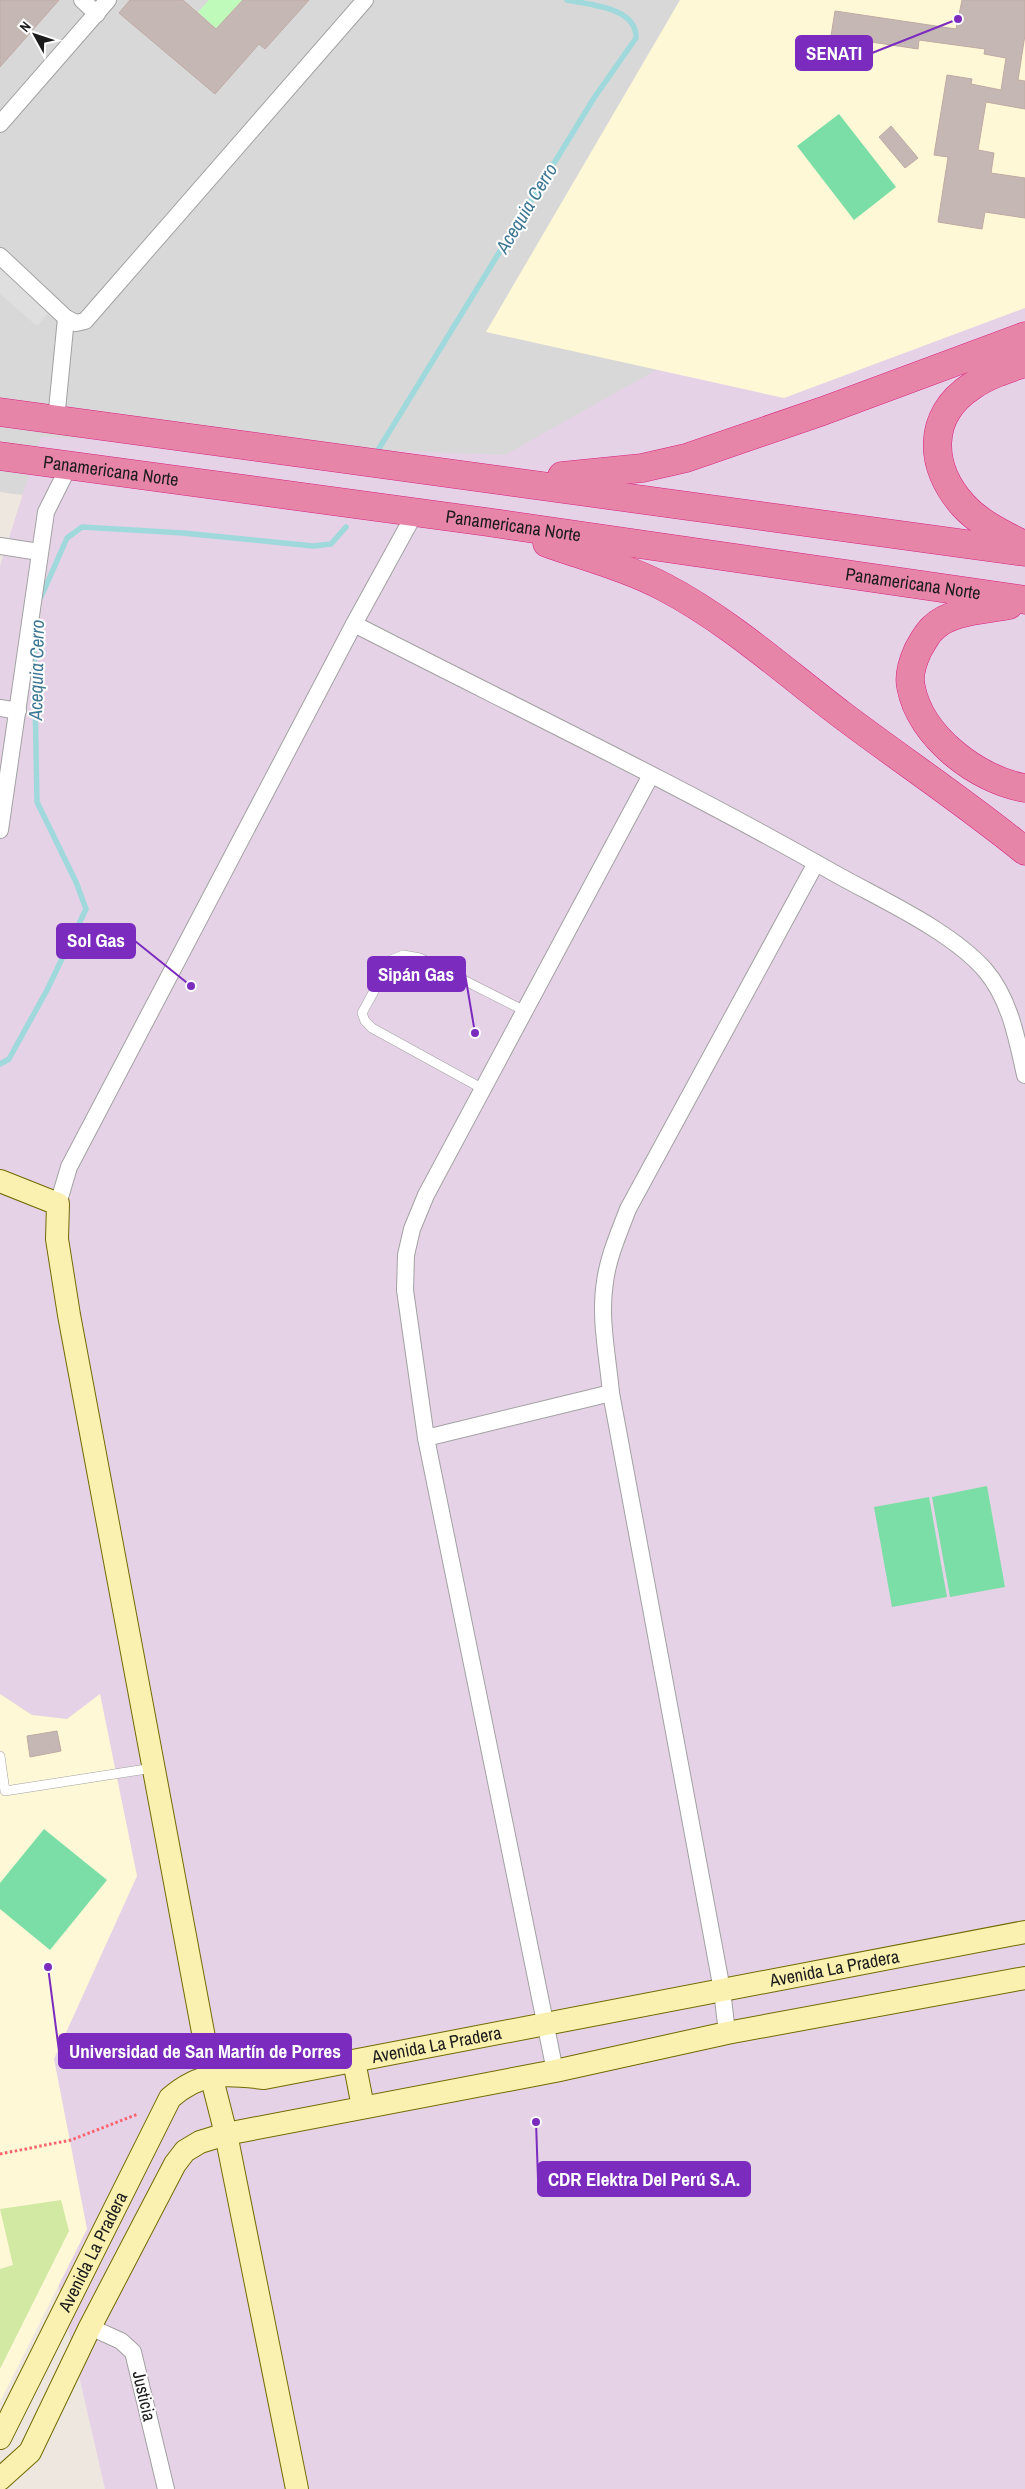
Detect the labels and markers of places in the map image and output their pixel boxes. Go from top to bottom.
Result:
callout: SENATI [796,36,872,70]
callout: Sol Gas [57,924,135,958]
callout: Sipán Gas [368,957,465,991]
callout: Universidad de San Martín de Porres [59,2034,351,2068]
callout: CDR Elektra Del Perú S.A. [538,2162,750,2196]

